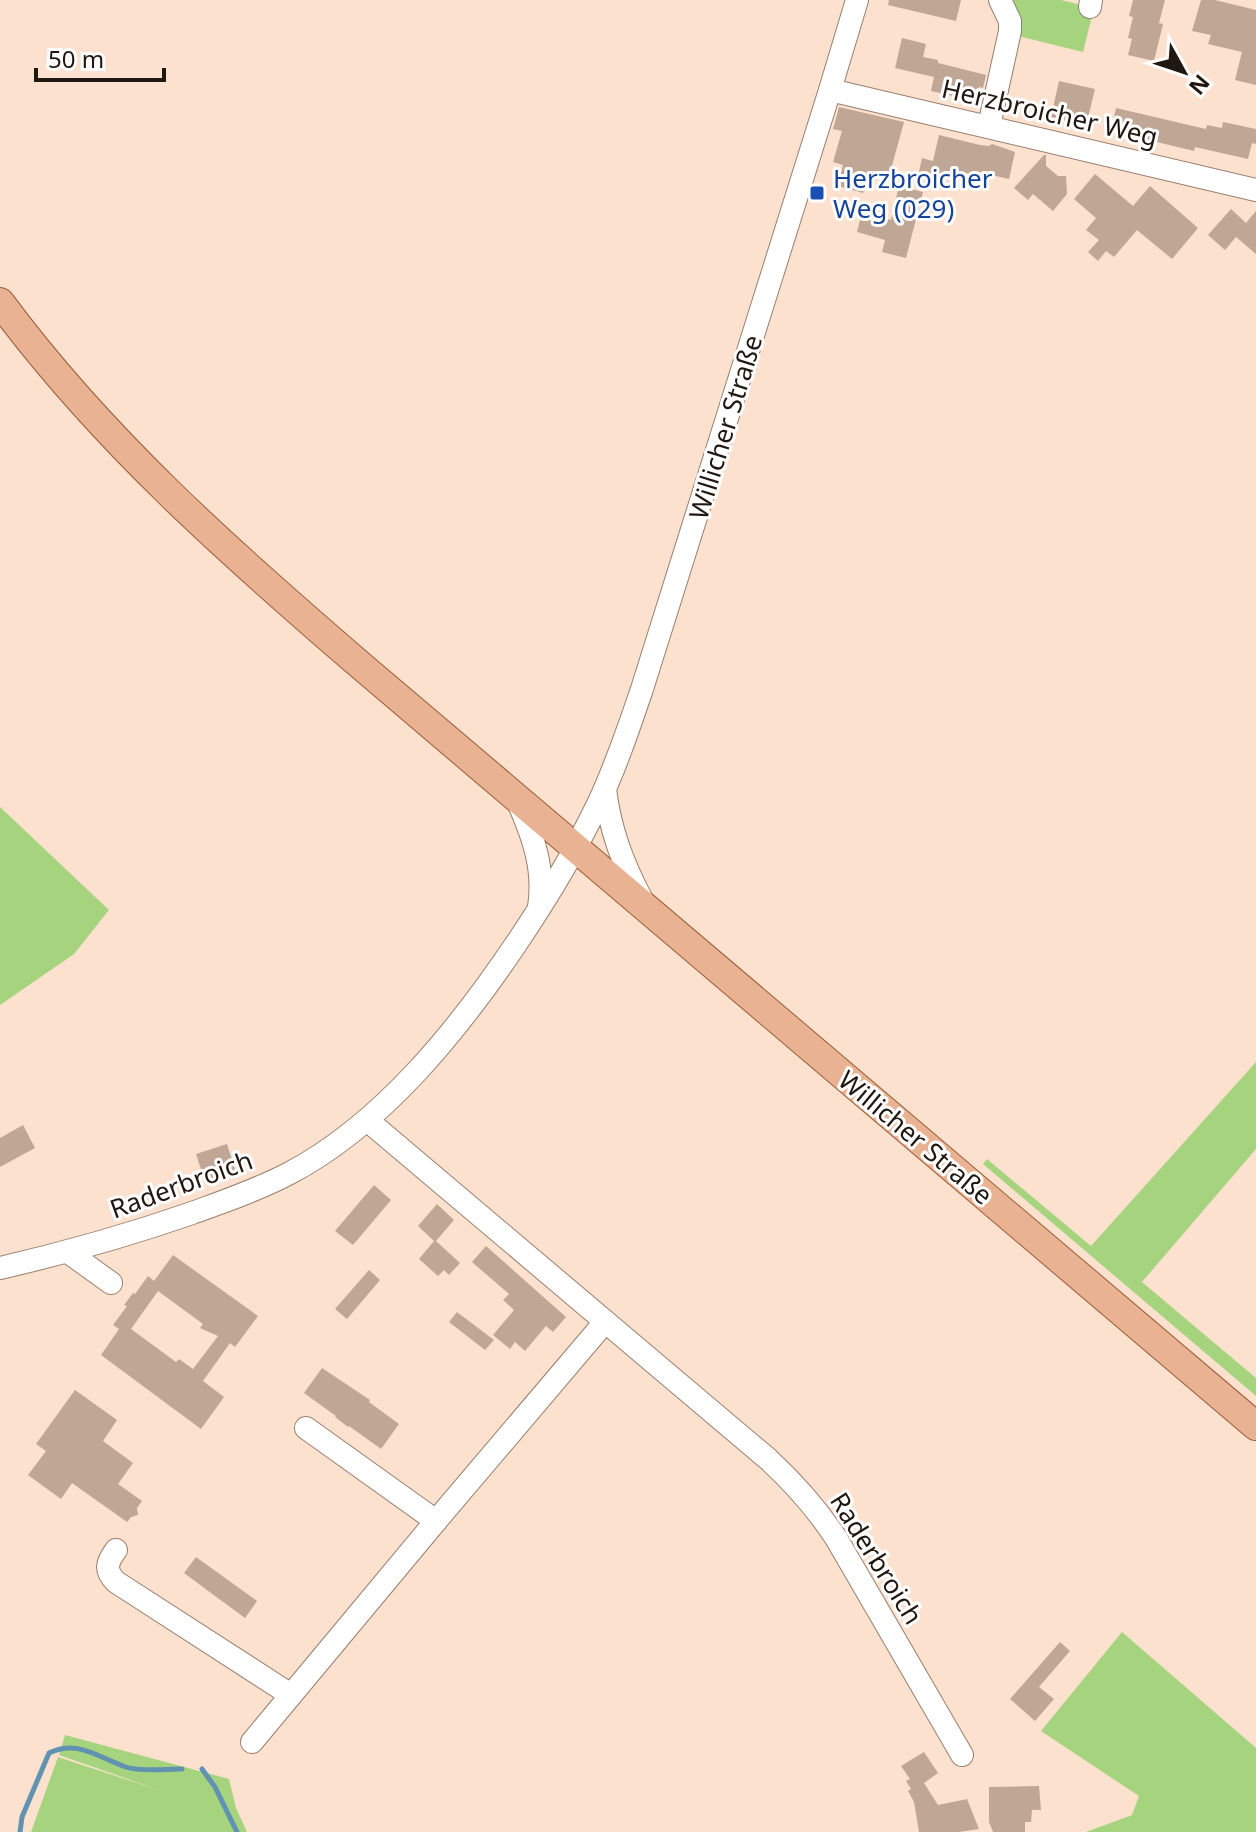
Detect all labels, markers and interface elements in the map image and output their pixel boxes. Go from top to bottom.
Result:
scale bar [36,32,164,82]
north arrow [1144,32,1224,112]
text: 50 m [48,42,104,75]
text: N [1183,69,1217,102]
street label: Herzbroicher Weg [938,70,1162,154]
place label: Herzbroicher Weg (029) [833,160,993,226]
marker: Herzbroicher Weg (029) [808,184,826,202]
street label: Willicher Straße [680,330,770,524]
street label: Willicher Straße [831,1062,1001,1212]
street label: Raderbroich [105,1142,257,1226]
street label: Raderbroich [822,1485,932,1631]

